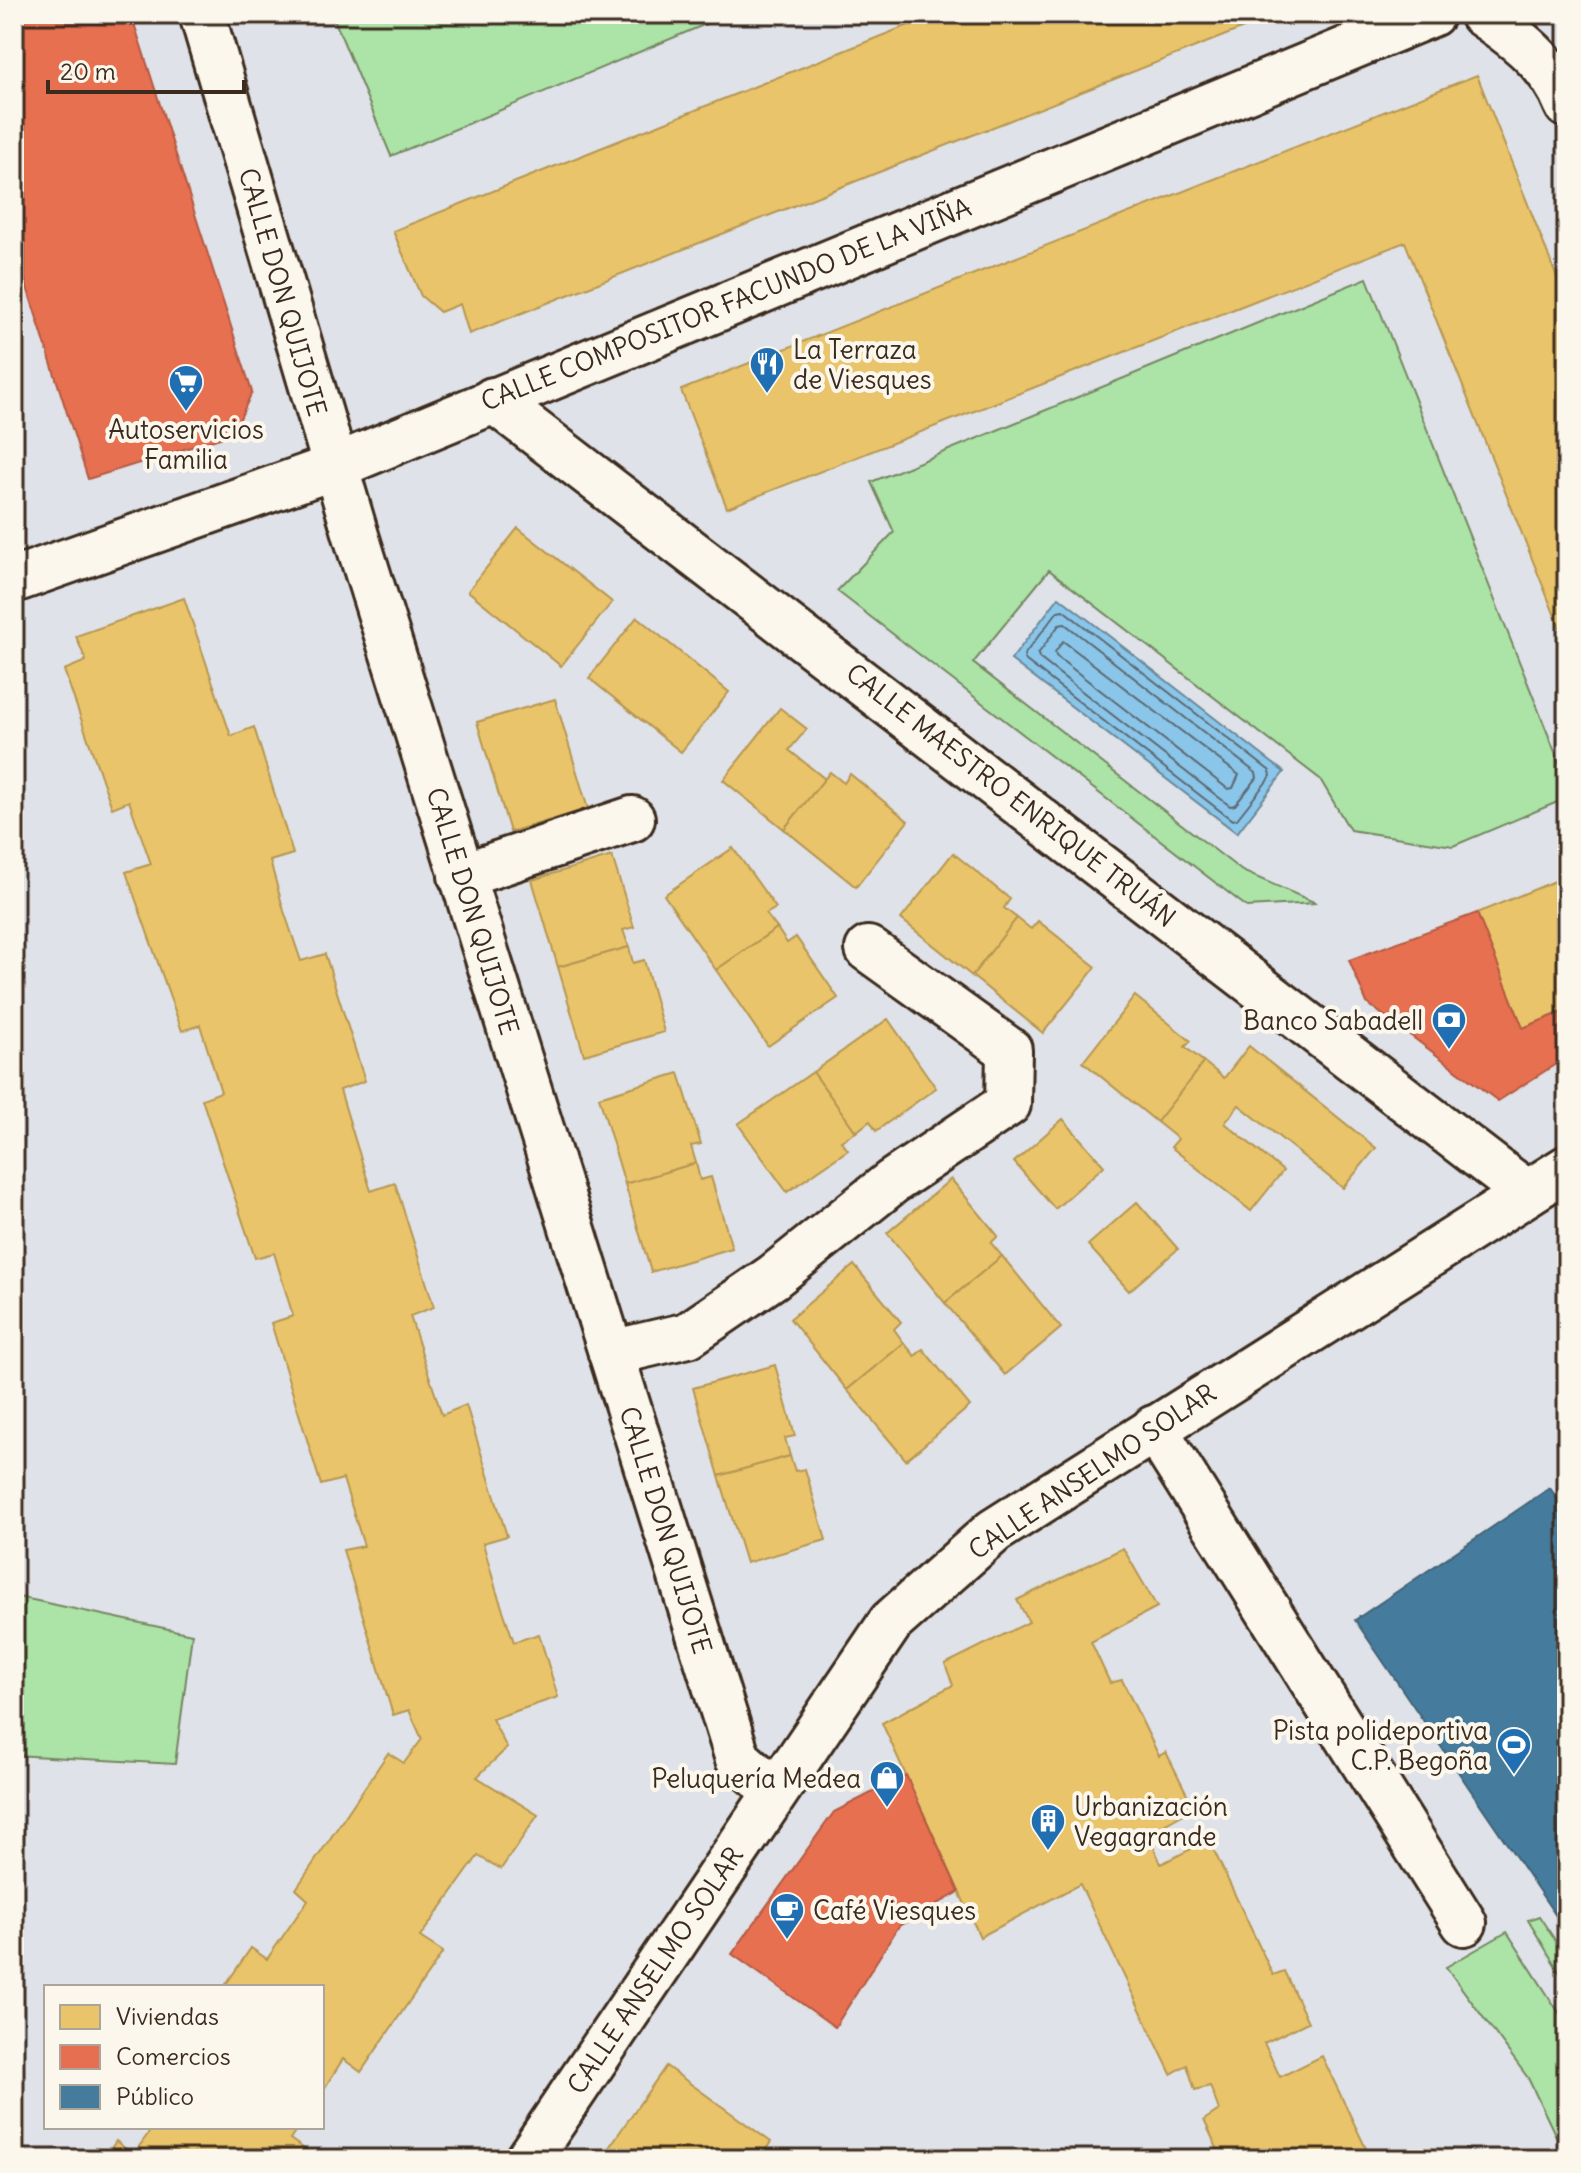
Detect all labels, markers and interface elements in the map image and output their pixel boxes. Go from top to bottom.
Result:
scale bar [48,44,244,94]
text: 20 m [60,56,116,86]
street label: CALLE DON QUIJOTE [232,164,334,420]
street label: CALLE COMPOSITOR FACUNDO DE LA VIÑA [476,190,976,418]
place label: La Terraza de Viesques [793,333,932,396]
restaurant icon: La Terraza de Viesques [748,345,786,395]
supermarket icon: Autoservicios Familia [167,363,205,413]
place label: Autoservicios Familia [108,413,264,476]
street label: CALLE MAESTRO ENRIQUE TRUÁN [840,655,1183,934]
street label: CALLE DON QUIJOTE [420,783,526,1039]
bank icon: Banco Sabadell [1430,1001,1468,1051]
place label: Banco Sabadell [1243,1004,1423,1037]
street label: CALLE ANSELMO SOLAR [962,1376,1222,1566]
street label: CALLE DON QUIJOTE [613,1402,719,1658]
place label: Pista polideportiva C.P. Begoña [1273,1714,1488,1777]
sports icon: Pista polideportiva C.P. Begoña [1495,1726,1533,1776]
shop icon: Peluquería Medea [868,1759,906,1809]
place label: Peluquería Medea [652,1762,861,1795]
place label: Urbanización Vegagrande [1074,1790,1228,1853]
building icon: Urbanización Vegagrande [1029,1802,1067,1852]
street label: CALLE ANSELMO SOLAR [560,1840,750,2100]
cafe icon: Café Viesques [768,1891,806,1941]
place label: Café Viesques [813,1894,976,1927]
legend [44,1985,324,2129]
text: Viviendas [116,2001,219,2031]
text: Comercios [116,2041,231,2071]
text: Público [116,2081,194,2111]

